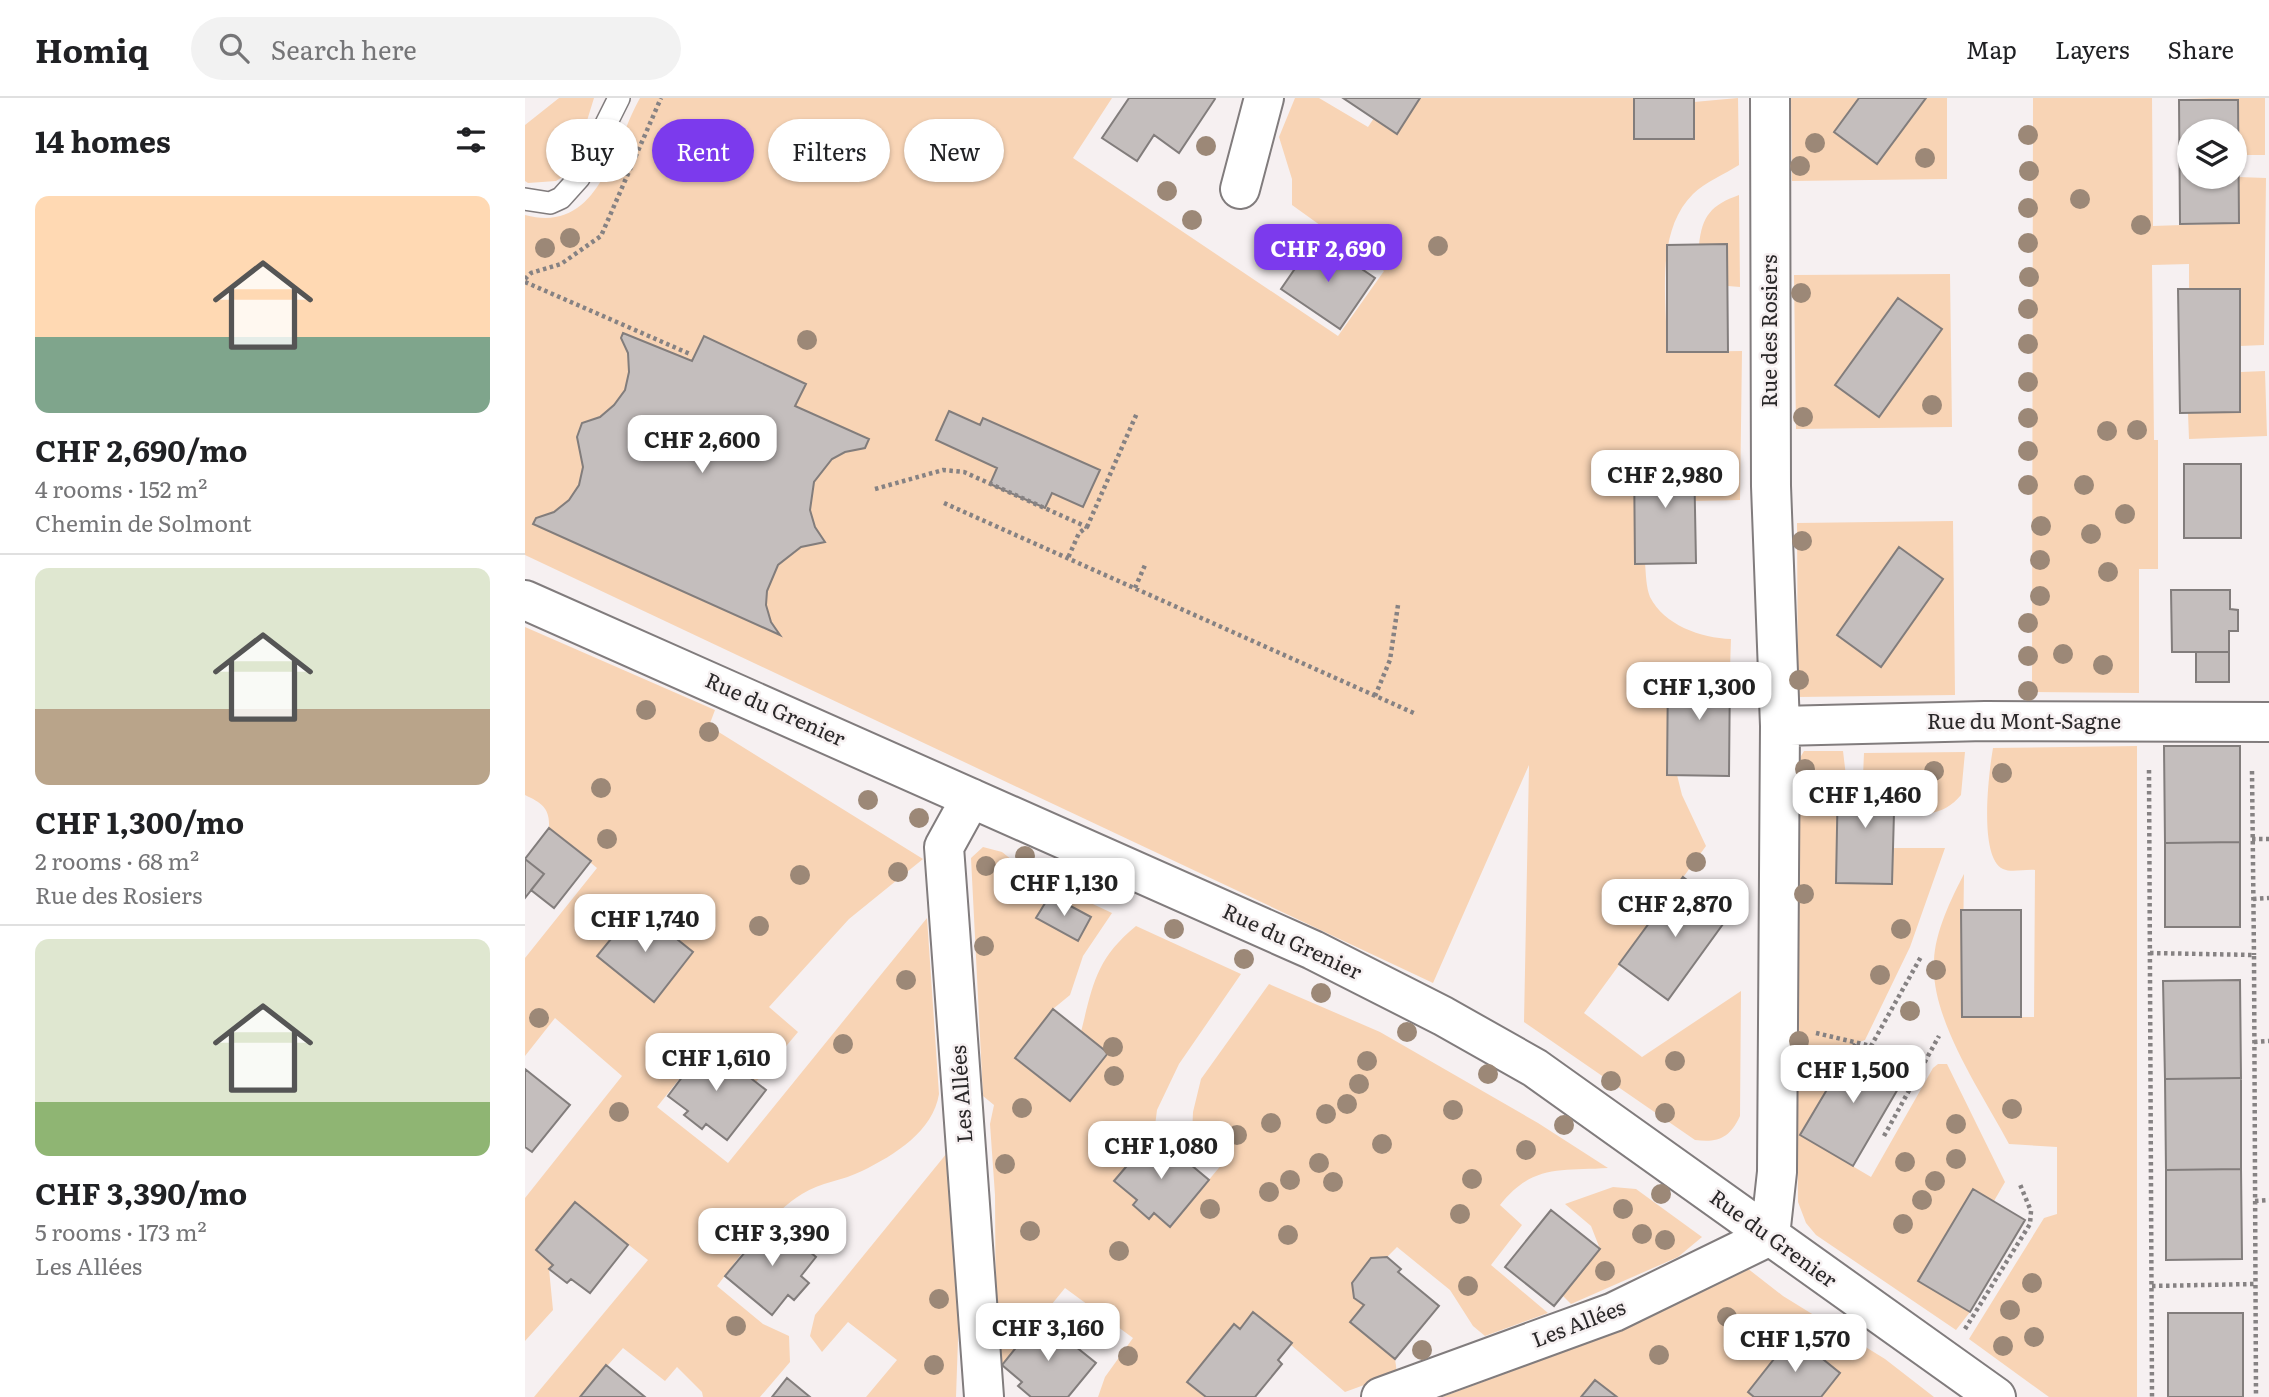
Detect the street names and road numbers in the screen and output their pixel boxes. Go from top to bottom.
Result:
street label: Rue des Rosiers [1752,255,1783,407]
street label: Rue du Grenier [701,663,851,752]
street label: Rue du Mont-Sagne [1927,704,2121,735]
street label: Rue du Grenier [1218,894,1368,986]
street label: Les Allées [941,1044,978,1144]
street label: Rue du Grenier [1704,1180,1844,1294]
street label: Les Allées [1527,1290,1629,1354]

